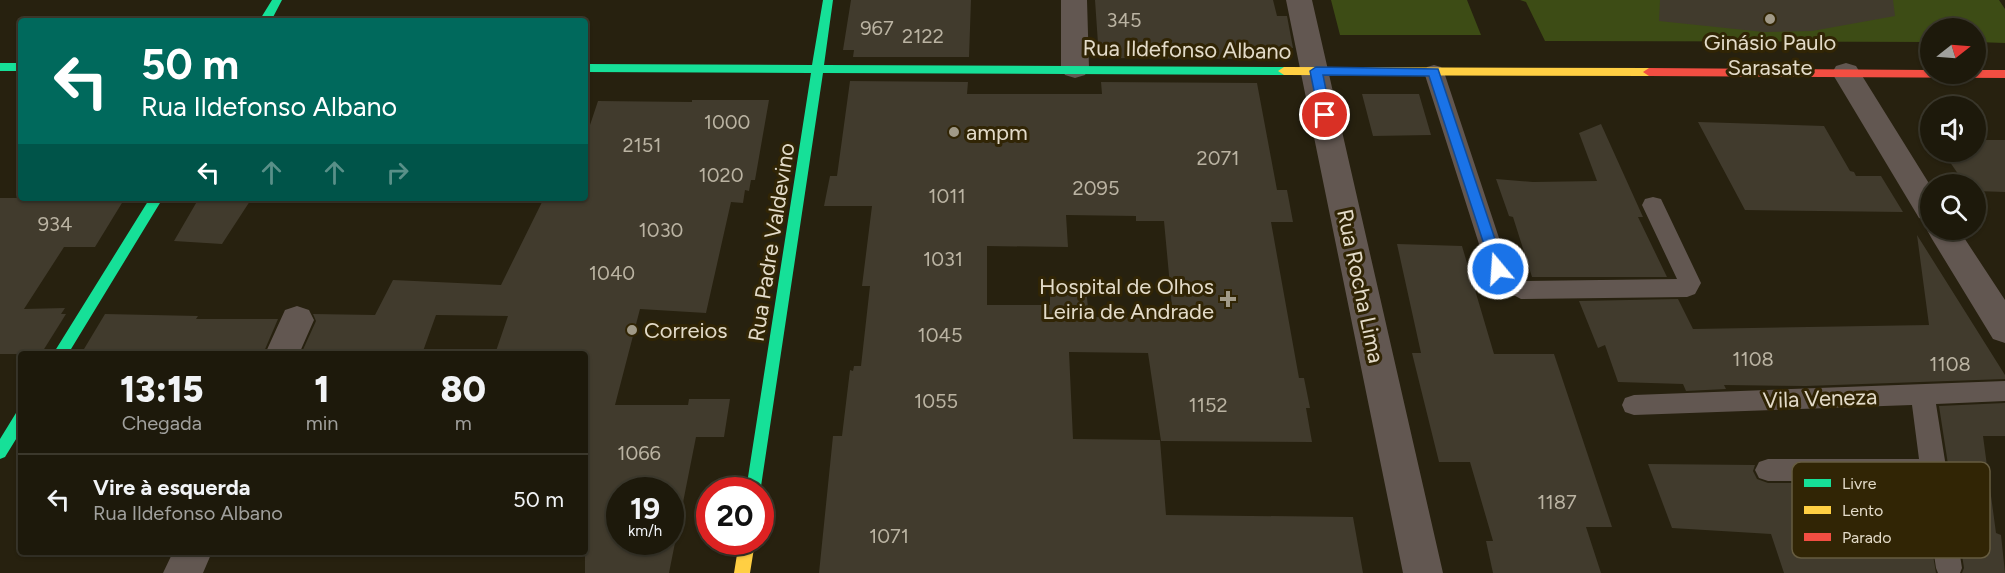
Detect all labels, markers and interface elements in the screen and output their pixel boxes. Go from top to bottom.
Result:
house number: 345 [1107,8,1141,32]
marker: Ginásio Paulo Sarasate [1763,12,1777,26]
house number: 967 [860,16,894,40]
north arrow [1920,18,1986,84]
map controls [1920,18,1986,240]
house number: 2122 [902,24,944,48]
place label: Ginásio Paulo Sarasate [1704,29,1836,81]
street label: Rua Ildefonso Albano [1082,34,1292,65]
text: 50 m [141,39,239,90]
icon: left [42,42,120,120]
pin [1299,89,1350,140]
text: Rua Ildefonso Albano [141,90,397,123]
button: sound [1920,96,1986,162]
icon: arrive [1308,98,1341,131]
house number: 1000 [704,110,750,134]
place label: ampm [966,119,1028,146]
marker: ampm [947,125,961,139]
house number: 2151 [622,133,662,157]
street label: Rua Padre Valdevino [742,141,801,343]
house number: 2071 [1197,146,1240,170]
icon: left [192,156,225,189]
icon: ahead [255,156,288,189]
icon: ahead [318,156,351,189]
icon: right [381,156,414,189]
house number: 1020 [698,163,744,187]
button: search [1920,174,1986,240]
house number: 2095 [1073,176,1119,200]
house number: 1011 [928,184,966,208]
street label: Rua Rocha Lima [1331,207,1390,365]
house number: 934 [38,212,72,236]
house number: 1030 [639,218,683,242]
position arrow [1466,237,1530,301]
house number: 1031 [923,247,963,271]
house number: 1040 [589,261,635,285]
place label: Hospital de Olhos Leiria de Andrade [1039,273,1214,325]
marker: Hospital de Olhos Leiria de Andrade [1219,290,1237,308]
place label: Correios [644,317,728,344]
marker: Correios [625,323,639,337]
house number: 1045 [918,323,963,347]
house number: 1108 [1732,347,1774,371]
house number: 1108 [1929,352,1971,376]
text: 13:15 [120,368,204,411]
text: 1 [314,368,330,411]
text: 80 [440,368,486,411]
street label: Vila Veneza [1762,383,1878,414]
house number: 1055 [914,389,958,413]
house number: 1152 [1188,393,1228,417]
text: Chegada [122,411,202,435]
text: min [306,411,338,435]
text: m [455,411,472,435]
house number: 1066 [617,441,661,465]
legend [1792,462,1990,558]
text: Vire à esquerda [93,474,251,501]
text: Livre [1842,474,1877,493]
speed limit sign: 20 [696,477,774,555]
icon: left [42,483,75,516]
text: 50 m [513,486,564,513]
text: 19 [630,490,660,527]
house number: 1187 [1537,490,1577,514]
text: Rua Ildefonso Albano [93,501,283,525]
text: Lento [1842,501,1883,520]
text: km/h [628,522,662,540]
house number: 1071 [869,524,909,548]
text: Parado [1842,528,1892,547]

